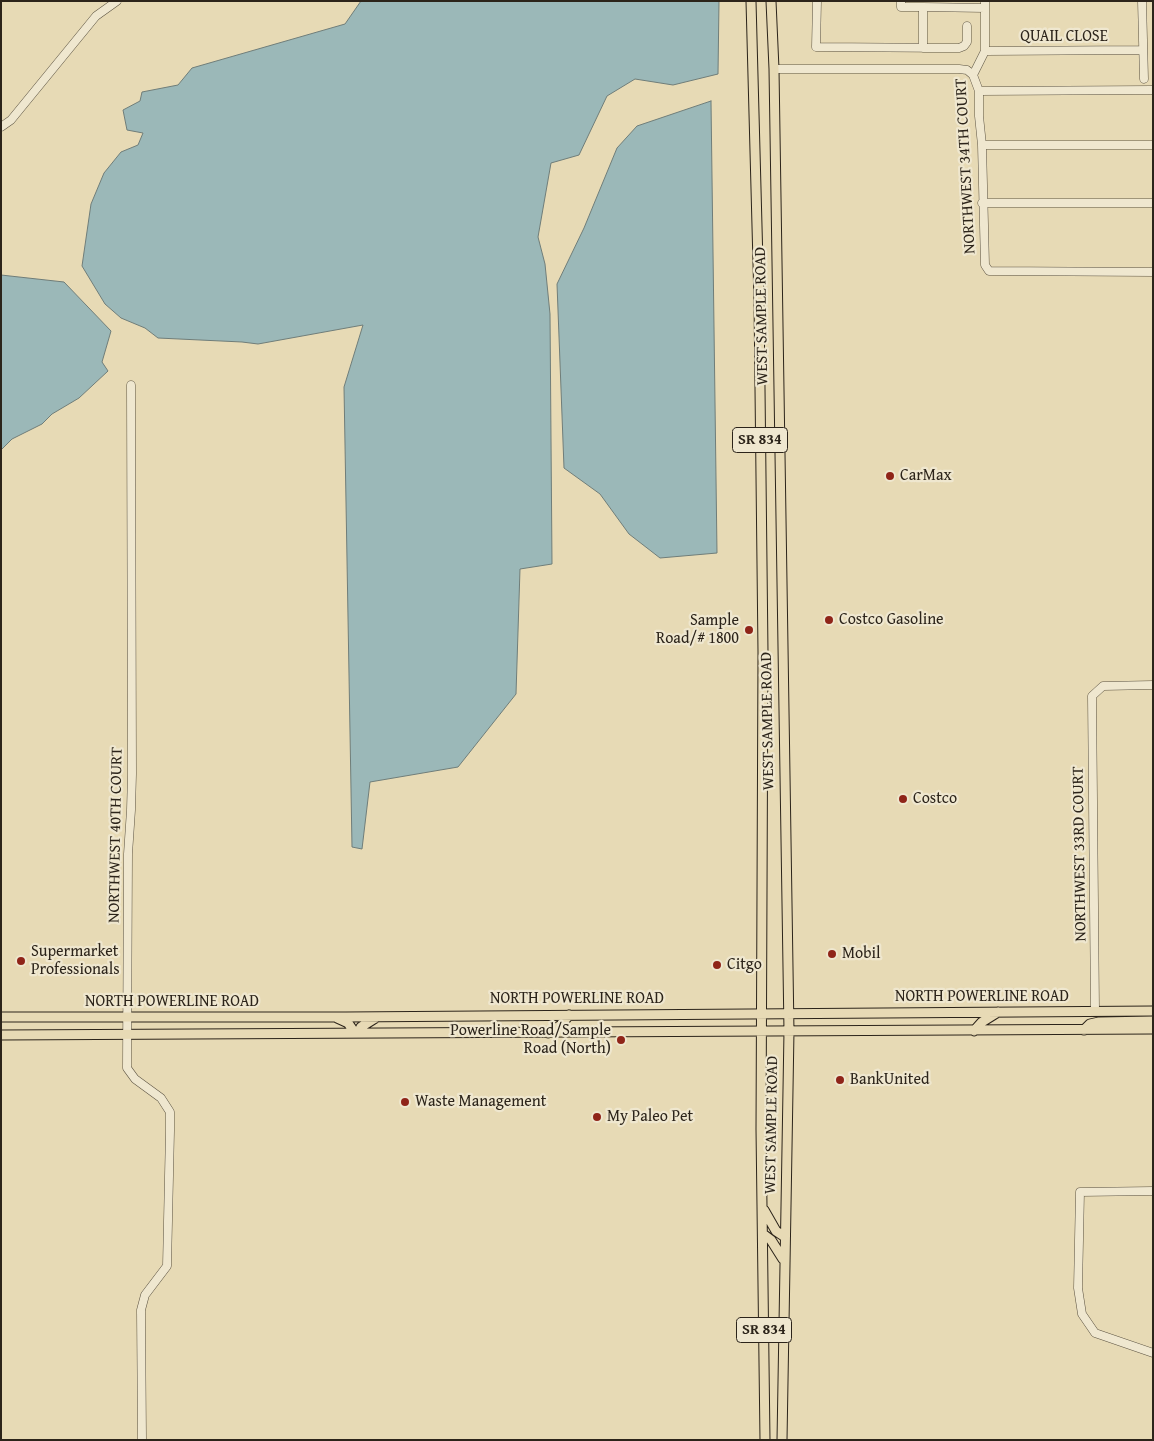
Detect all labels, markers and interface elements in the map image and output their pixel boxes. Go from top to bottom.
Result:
street label: QUAIL CLOSE [1020,27,1108,47]
street label: NORTHWEST 34TH COURT [952,78,980,254]
street label: WEST SAMPLE ROAD [751,247,773,385]
road number: SR 834 [732,428,788,452]
place label: CarMax [900,466,952,486]
marker: CarMax [884,470,896,482]
place label: Costco Gasoline [839,610,944,630]
place label: Sample Road/# 1800 [656,611,739,649]
marker: Costco Gasoline [823,614,835,626]
marker: Sample Road/# 1800 [743,624,755,636]
street label: WEST SAMPLE ROAD [757,652,779,790]
street label: NORTHWEST 40TH COURT [105,747,127,923]
street label: NORTHWEST 33RD COURT [1069,766,1091,942]
place label: Costco [913,789,957,809]
marker: Costco [897,793,909,805]
place label: Supermarket Professionals [31,942,120,980]
place label: Mobil [842,944,881,964]
marker: Mobil [826,948,838,960]
marker: Supermarket Professionals [15,955,27,967]
place label: Citgo [727,955,762,975]
marker: Citgo [711,959,723,971]
street label: NORTH POWERLINE ROAD [895,987,1069,1007]
street label: NORTH POWERLINE ROAD [490,989,664,1009]
street label: NORTH POWERLINE ROAD [85,992,259,1012]
place label: Powerline Road/Sample Road (North) [450,1021,611,1059]
marker: Powerline Road/Sample Road (North) [615,1034,627,1046]
street label: WEST SAMPLE ROAD [761,1056,783,1194]
place label: BankUnited [850,1070,929,1090]
marker: BankUnited [834,1074,846,1086]
place label: Waste Management [415,1092,546,1112]
marker: Waste Management [399,1096,411,1108]
place label: My Paleo Pet [607,1107,693,1127]
marker: My Paleo Pet [591,1111,603,1123]
road number: SR 834 [736,1318,792,1342]

